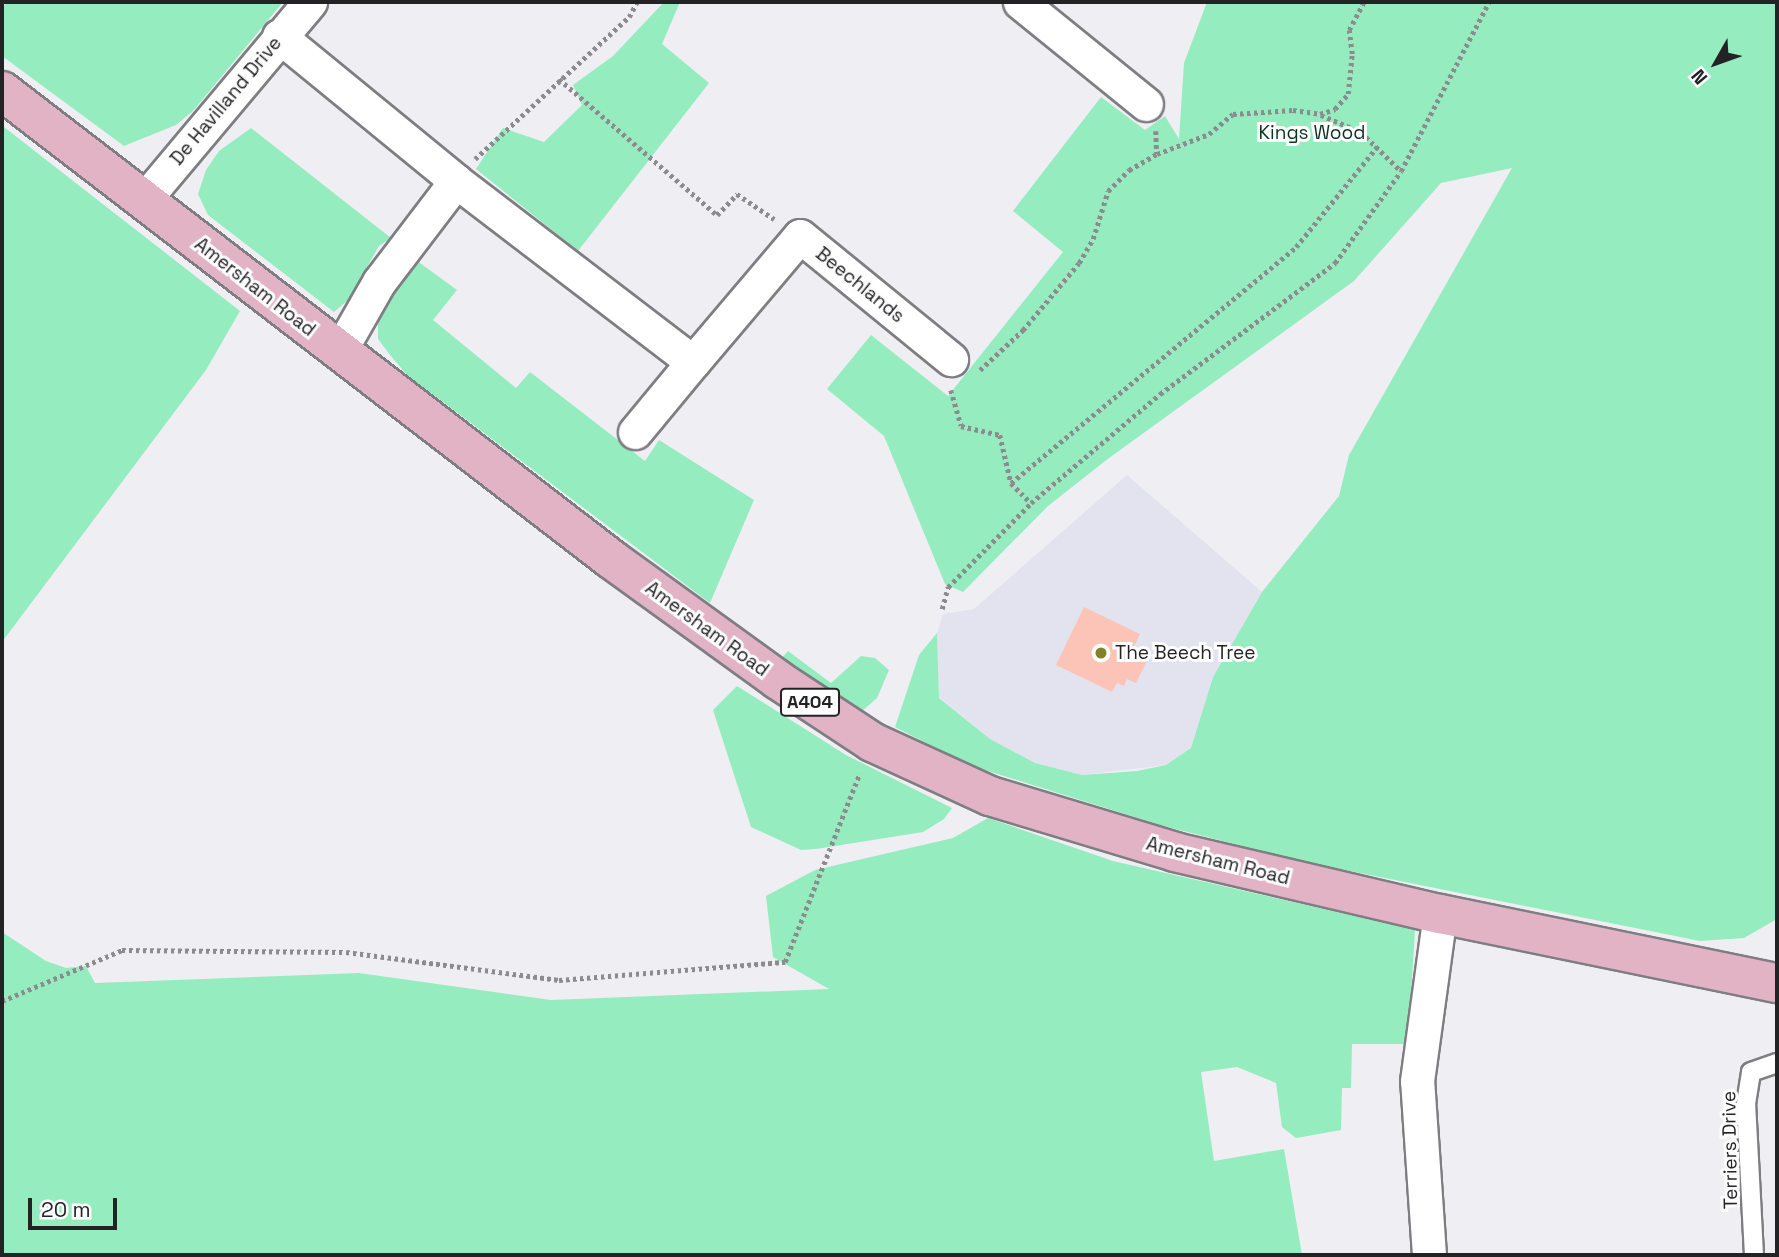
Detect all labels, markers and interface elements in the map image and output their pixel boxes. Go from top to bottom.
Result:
north arrow [1681,28,1751,98]
street label: De Havilland Drive [166,32,286,170]
text: N [1686,64,1713,90]
park label: Kings Wood [1258,122,1366,144]
street label: Amersham Road [190,233,320,341]
street label: Beechlands [811,242,909,328]
street label: Amersham Road [641,577,773,681]
place label: The Beech Tree [1115,642,1256,664]
marker: The Beech Tree [1093,645,1109,661]
road number: A404 [778,688,842,716]
street label: Amersham Road [1144,832,1292,890]
street label: Terriers Drive [1718,1091,1742,1209]
scale bar [32,1184,121,1228]
text: 20 m [41,1196,91,1223]

